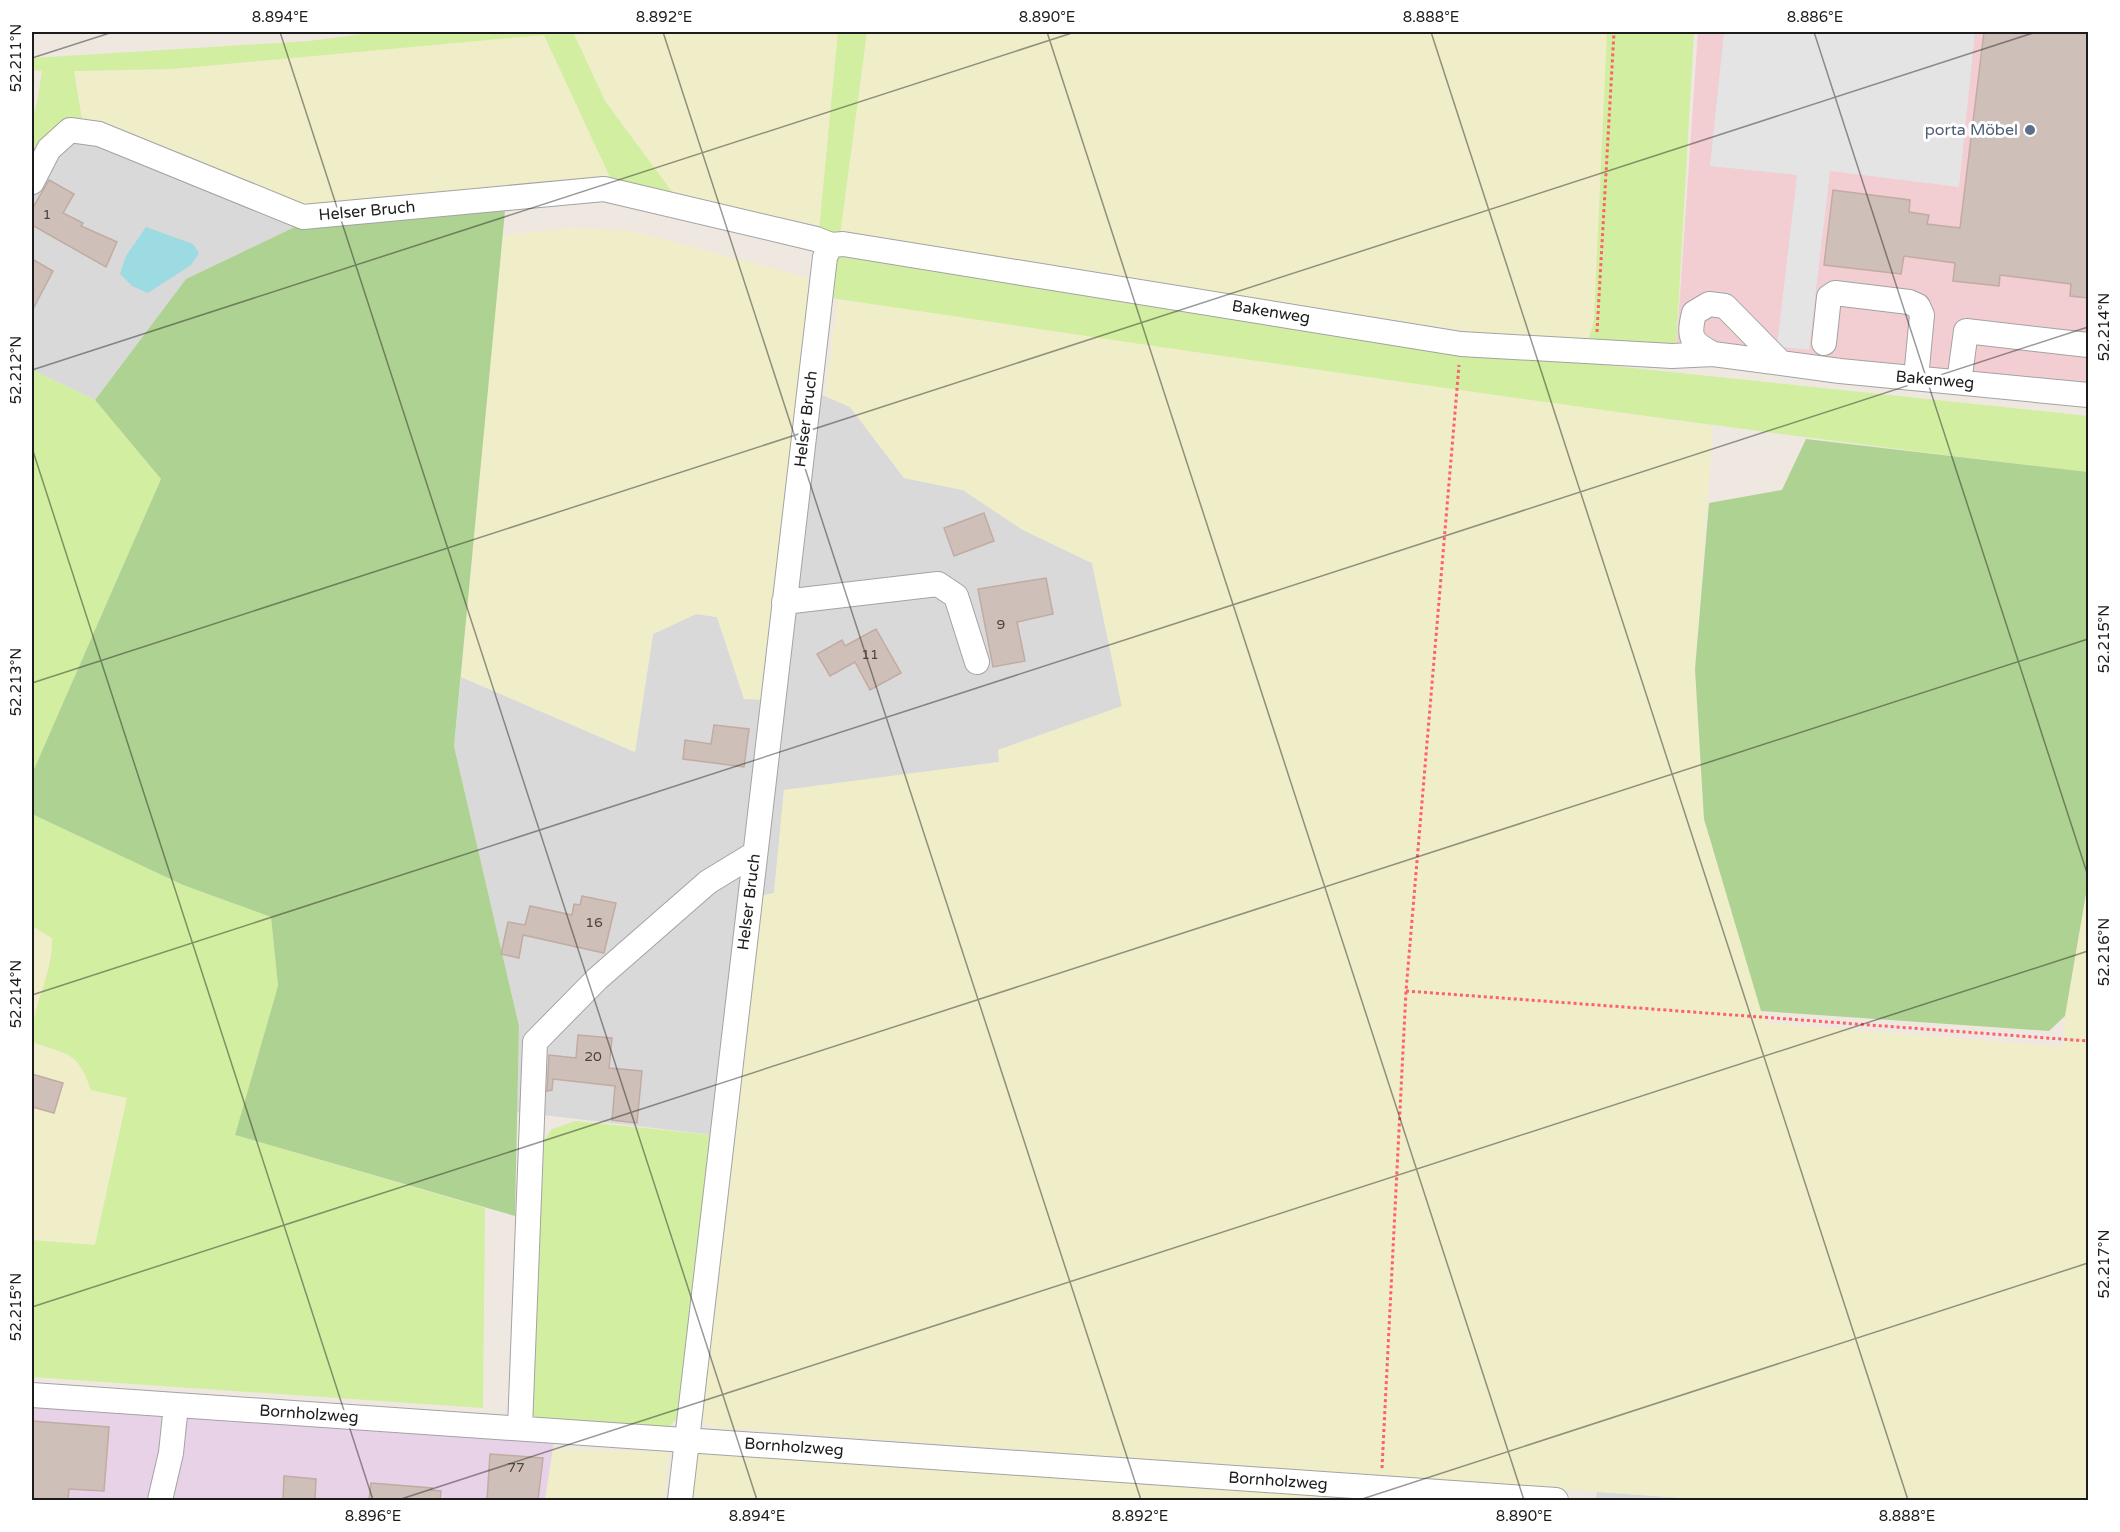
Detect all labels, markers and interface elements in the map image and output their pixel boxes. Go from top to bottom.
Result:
text: 8.894°E [252,8,308,26]
text: 8.892°E [636,8,692,26]
text: 8.890°E [1019,8,1075,26]
text: 8.888°E [1403,8,1459,26]
text: 8.886°E [1787,8,1843,26]
text: 52.211°N [7,24,25,92]
place label: porta Möbel [1925,120,2018,140]
marker: porta Möbel [2023,123,2037,137]
street label: Helser Bruch [318,197,416,225]
house number: 1 [43,206,51,223]
text: 52.214°N [2095,293,2113,361]
street label: Bakenweg [1230,296,1312,328]
text: 52.212°N [7,336,25,404]
street label: Bakenweg [1895,367,1975,393]
street label: Helser Bruch [790,370,822,468]
text: 52.215°N [2095,605,2113,673]
house number: 9 [997,616,1005,633]
house number: 11 [861,646,879,663]
text: 52.213°N [7,648,25,716]
street label: Helser Bruch [733,853,765,951]
house number: 16 [585,914,603,931]
text: 52.216°N [2095,918,2113,986]
text: 52.214°N [7,960,25,1028]
house number: 20 [584,1048,602,1065]
text: 52.217°N [2095,1229,2113,1299]
text: 52.215°N [7,1273,25,1341]
street label: Bornholzweg [259,1401,359,1427]
street label: Bornholzweg [744,1434,844,1460]
house number: 77 [507,1459,525,1476]
street label: Bornholzweg [1228,1468,1328,1494]
text: 8.896°E [345,1507,401,1525]
text: 8.894°E [729,1507,785,1525]
text: 8.892°E [1112,1507,1168,1525]
text: 8.890°E [1496,1507,1552,1525]
text: 8.888°E [1879,1507,1935,1525]

